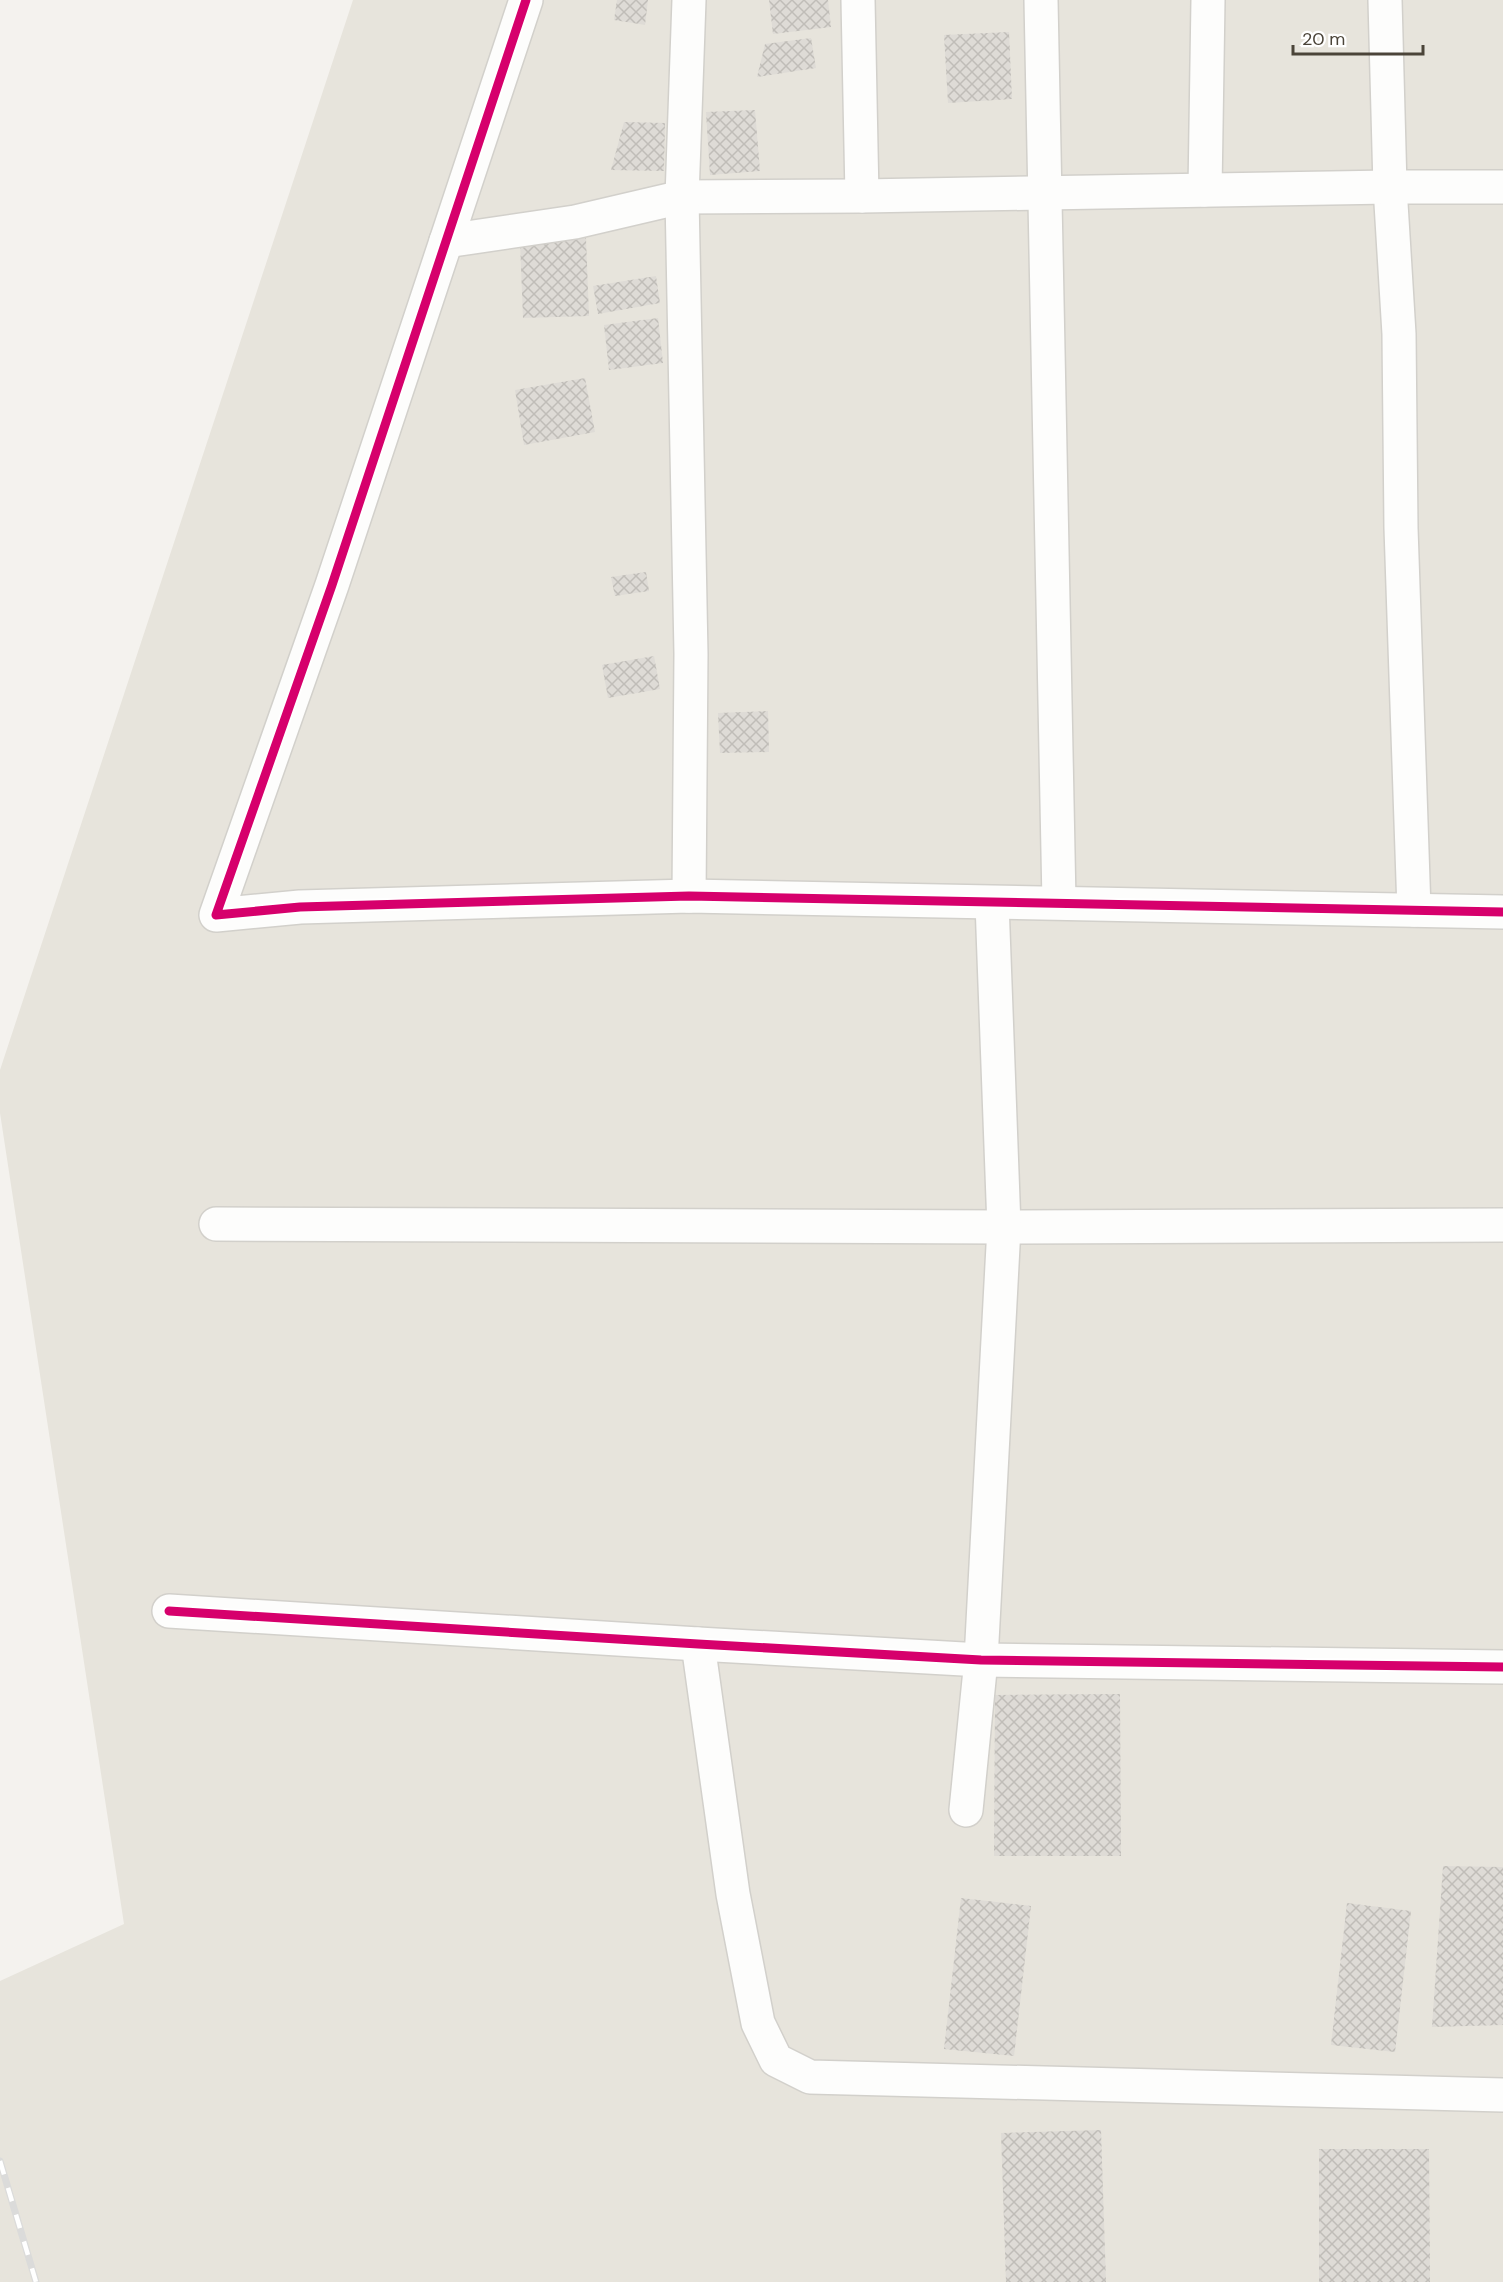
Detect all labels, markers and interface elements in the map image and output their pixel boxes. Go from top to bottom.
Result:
scale bar [1293,18,1424,56]
text: 20 m [1302,27,1345,51]

